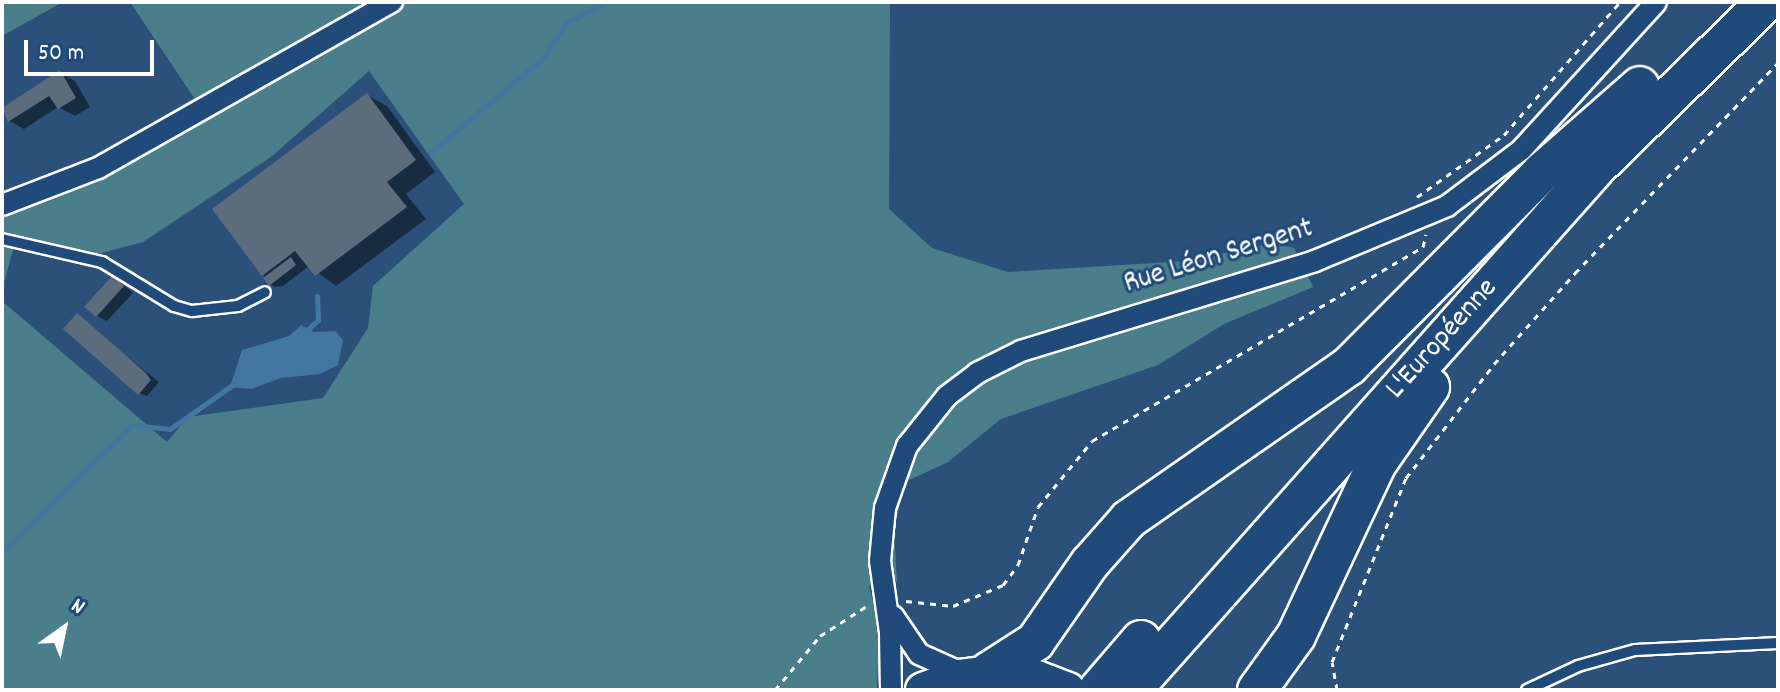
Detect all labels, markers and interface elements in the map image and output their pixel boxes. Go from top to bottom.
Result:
scale bar [28,24,158,74]
text: 50 m [38,37,84,71]
street label: Rue Léon Sergent [1120,212,1318,304]
street label: L'Européenne [1379,272,1507,408]
north arrow [24,588,104,668]
text: N [64,591,90,623]

